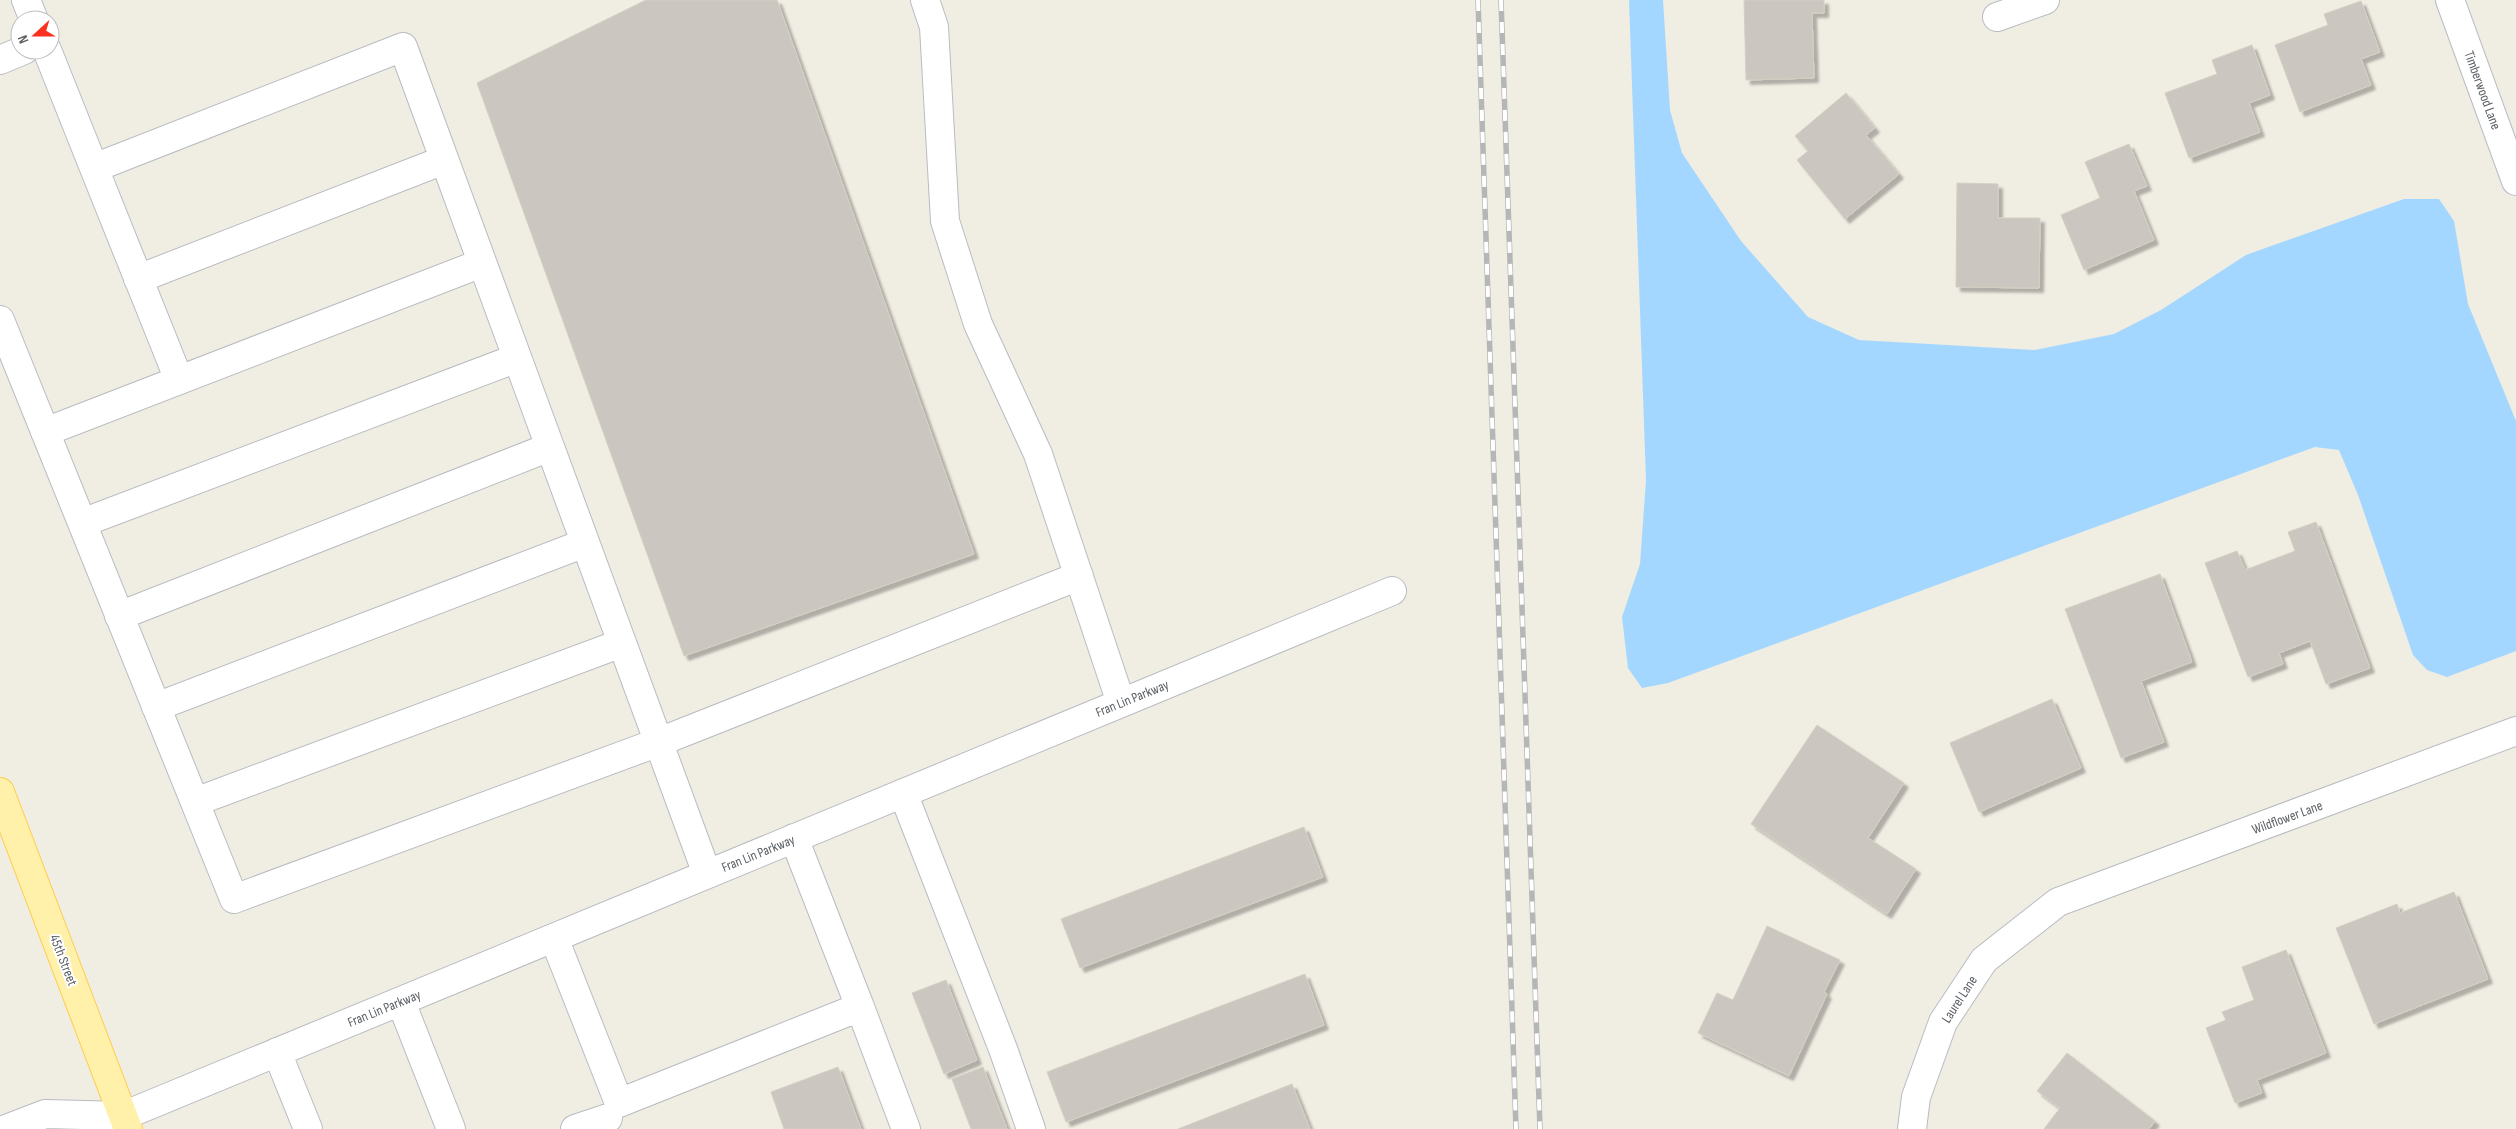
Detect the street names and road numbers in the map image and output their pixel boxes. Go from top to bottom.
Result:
street label: Timberwood Lane [2460,48,2505,132]
street label: Fran Lin Parkway [1093,676,1172,721]
street label: Wildflower Lane [2250,797,2325,838]
street label: Fran Lin Parkway [719,831,798,876]
street label: 45th Street [46,932,81,988]
street label: Laurel Lane [1938,972,1981,1026]
street label: Fran Lin Parkway [345,986,424,1031]

